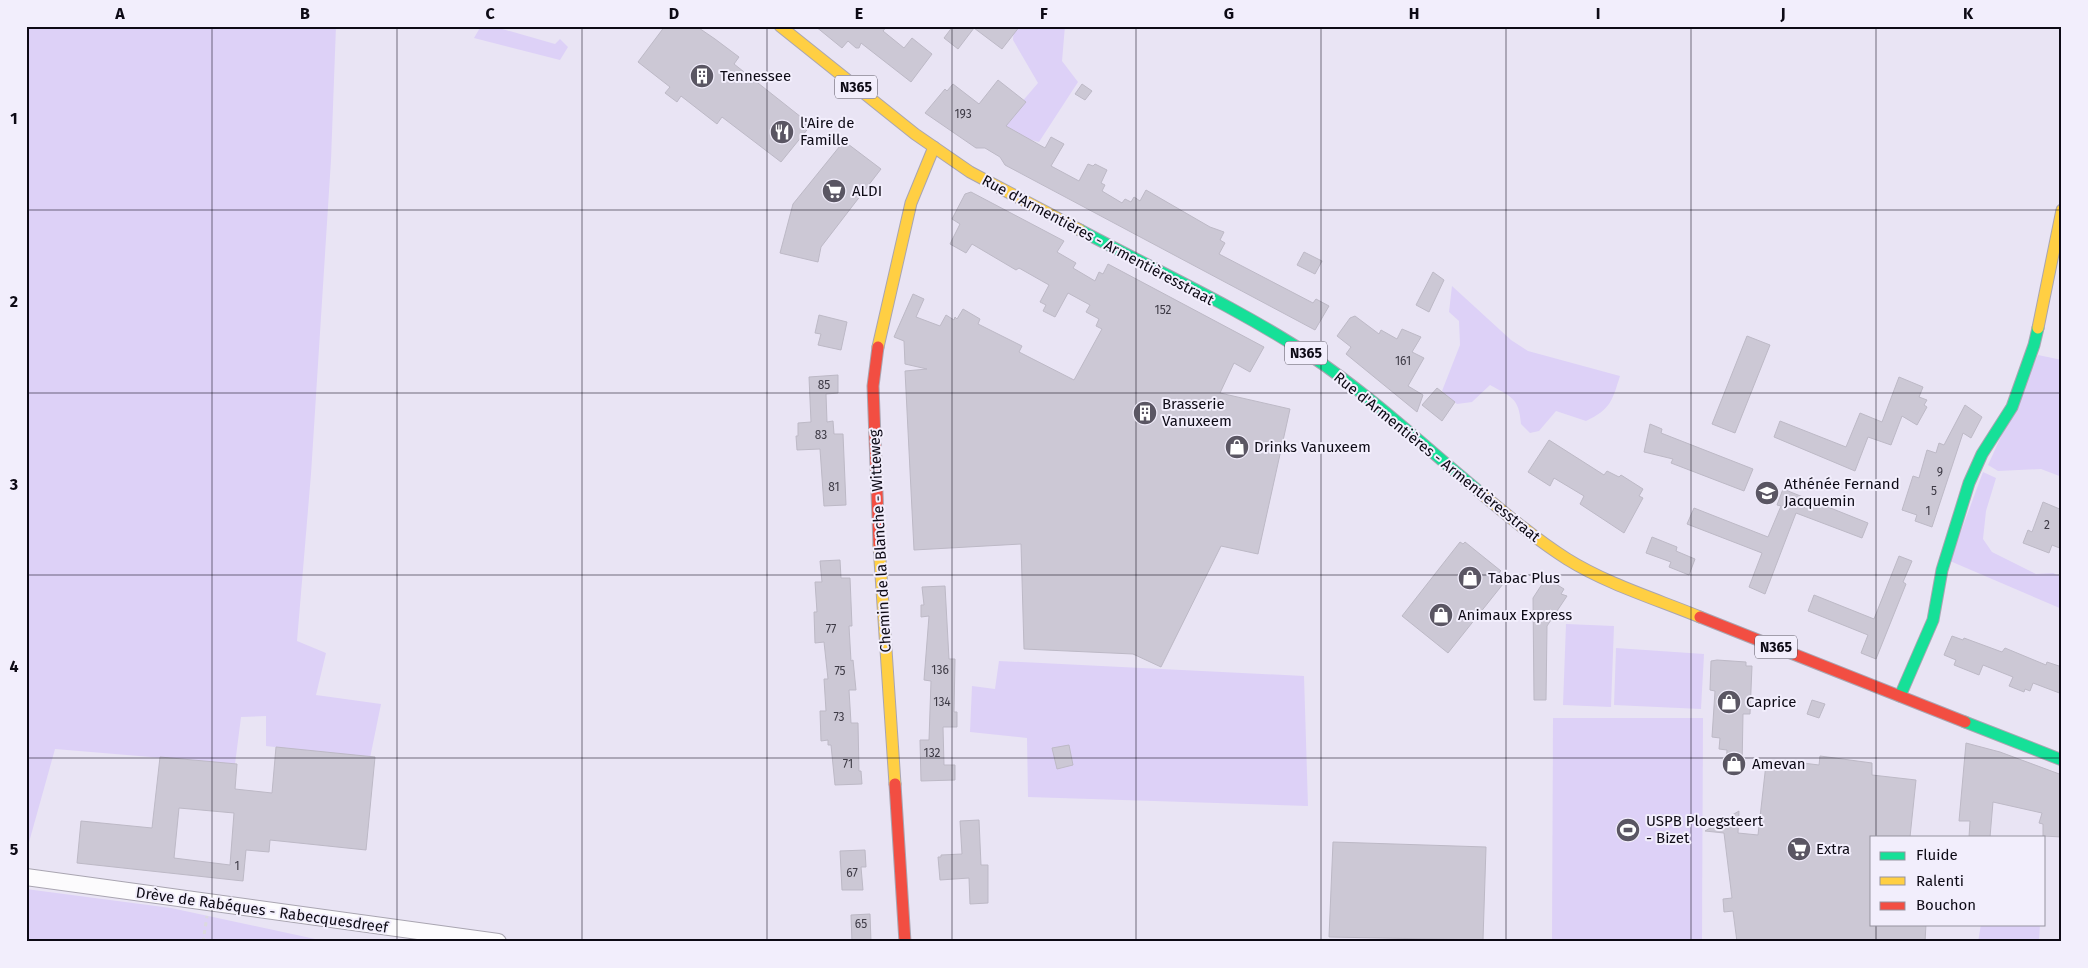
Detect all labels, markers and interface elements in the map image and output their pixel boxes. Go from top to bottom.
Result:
text: A [114,4,125,23]
text: B [300,4,310,23]
text: C [485,4,495,23]
text: D [669,4,679,23]
text: E [855,4,863,23]
text: F [1040,4,1048,23]
text: G [1224,4,1234,23]
text: H [1409,4,1419,23]
text: I [1596,4,1600,23]
text: J [1779,4,1786,23]
text: K [1963,4,1974,23]
building icon: Tennessee [689,63,715,89]
place label: Tennessee [720,67,791,85]
road number: N365 [835,75,877,98]
house number: 193 [954,107,972,121]
text: 1 [10,109,18,128]
place label: l'Aire de Famille [800,114,854,149]
restaurant icon: l'Aire de Famille [769,119,795,145]
street label: Rue d'Armentières - Armentièresstraat [979,171,1218,309]
supermarket icon: ALDI [821,178,847,204]
place label: ALDI [852,182,882,200]
text: 2 [10,292,18,311]
house number: 152 [1154,303,1172,317]
road number: N365 [1285,342,1327,364]
house number: 161 [1395,354,1411,368]
street label: Rue d'Armentières - Armentièresstraat [1330,368,1544,546]
house number: 85 [818,378,830,392]
place label: Brasserie Vanuxeem [1162,395,1232,430]
building icon: Brasserie Vanuxeem [1132,400,1158,426]
house number: 83 [815,428,827,442]
street label: Chemin de la Blanche - Witteweg [865,429,895,653]
shop icon: Drinks Vanuxeem [1224,434,1250,460]
place label: Drinks Vanuxeem [1254,438,1371,456]
house number: 9 [1937,465,1943,479]
text: 3 [9,475,18,494]
place label: Athénée Fernand Jacquemin [1784,475,1900,510]
house number: 81 [828,480,840,494]
school or university icon: Athénée Fernand Jacquemin [1754,480,1780,506]
house number: 5 [1931,484,1937,498]
house number: 1 [1925,504,1931,518]
house number: 2 [2044,518,2050,532]
shop icon: Tabac Plus [1457,565,1483,591]
place label: Tabac Plus [1488,569,1560,587]
shop icon: Animaux Express [1428,602,1454,628]
place label: Animaux Express [1458,606,1572,624]
house number: 77 [826,622,836,636]
road number: N365 [1755,636,1797,659]
text: 4 [9,657,19,676]
house number: 136 [931,663,949,677]
house number: 75 [834,664,846,678]
shop icon: Caprice [1716,689,1742,715]
place label: Caprice [1746,693,1796,711]
house number: 134 [933,695,951,709]
house number: 73 [833,710,845,724]
house number: 132 [923,746,941,760]
shop icon: Amevan [1721,751,1747,777]
place label: Amevan [1752,755,1806,773]
house number: 71 [843,757,853,771]
place label: USPB Ploegsteert - Bizet [1646,812,1764,847]
sports icon: USPB Ploegsteert - Bizet [1615,817,1641,843]
supermarket icon: Extra [1786,836,1812,862]
legend [1870,836,2046,926]
text: 5 [10,840,19,859]
place label: Extra [1816,840,1850,858]
text: Fluide [1916,846,1958,864]
house number: 1 [234,859,240,873]
house number: 67 [846,866,858,880]
text: Ralenti [1916,872,1964,890]
street label: Drève de Rabéques - Rabecquesdreef [135,883,390,937]
text: Bouchon [1916,896,1976,914]
house number: 65 [855,917,867,931]

